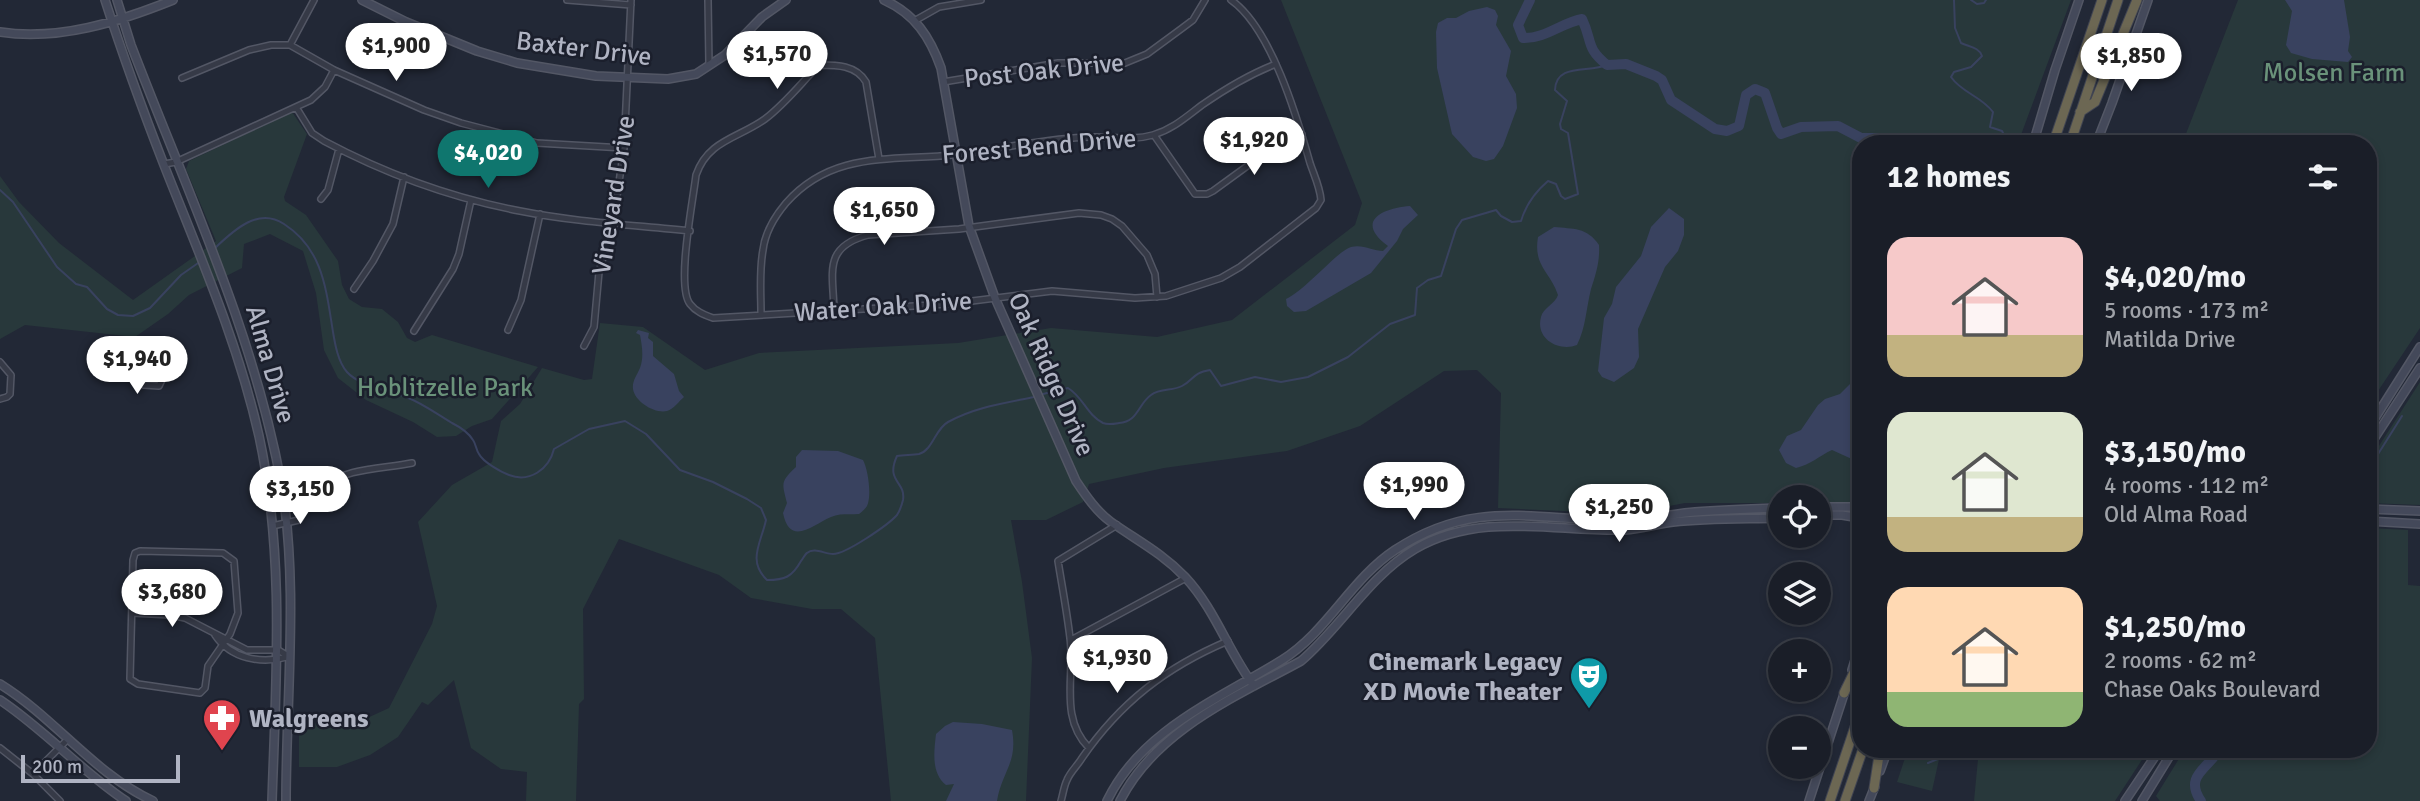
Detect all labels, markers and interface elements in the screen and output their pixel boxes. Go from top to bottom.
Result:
pin: $1,900 [339,24,453,83]
street label: Baxter Drive [514,25,653,73]
text: $1,900 [362,31,430,60]
pin: $1,570 [720,32,834,91]
pin: $1,850 [2074,34,2188,93]
text: $1,570 [743,39,811,68]
text: $1,850 [2097,41,2165,70]
street label: Post Oak Drive [963,47,1126,95]
park label: Molsen Farm [2263,57,2405,89]
street label: Vineyard Drive [586,113,642,277]
pin: $1,920 [1197,118,1311,177]
street label: Forest Bend Drive [940,123,1138,171]
text: $1,920 [1220,125,1288,154]
pin: $4,020 [431,130,545,190]
text: $4,020 [454,138,522,167]
icon: filters [2304,158,2342,196]
text: 12 homes [1887,159,2010,196]
pin: $1,650 [827,188,941,247]
text: $1,650 [850,195,918,224]
text: $4,020/mo [2104,259,2246,296]
icon: home [1943,265,2027,349]
street label: Water Oak Drive [793,285,973,329]
street label: Oak Ridge Drive [1001,288,1101,461]
text: 5 rooms · 173 m² [2104,296,2269,325]
street label: Alma Drive [238,302,302,427]
text: Matilda Drive [2104,325,2235,354]
pin: $1,940 [80,336,194,396]
text: $1,940 [103,344,171,373]
park label: Hoblitzelle Park [357,372,533,404]
text: $3,150/mo [2104,434,2246,471]
icon: home [1943,440,2027,524]
pin: $1,990 [1357,462,1471,522]
pin: $3,150 [243,466,357,526]
text: $1,990 [1380,470,1448,499]
text: 4 rooms · 112 m² [2104,471,2269,500]
text: $3,150 [266,474,334,503]
pin: $1,250 [1562,484,1676,544]
map controls [1768,485,1831,779]
button: locate [1768,485,1831,548]
text: $1,250 [1585,492,1653,521]
text: Old Alma Road [2104,500,2248,529]
button: layers [1768,562,1831,625]
pin: $3,680 [115,570,229,629]
text: $3,680 [138,577,206,606]
text: $1,250/mo [2104,609,2246,646]
icon: home [1943,615,2027,699]
pin: $1,930 [1060,636,1174,695]
button: + [1768,639,1831,702]
text: $1,930 [1083,643,1151,672]
place label: Cinemark Legacy XD Movie Theater [1363,646,1563,708]
text: 2 rooms · 62 m² [2104,646,2257,675]
theatre icon: Cinemark Legacy XD Movie Theater [1568,655,1610,710]
text: Chase Oaks Boulevard [2104,675,2321,704]
pharmacy icon: Walgreens [201,697,243,752]
place label: Walgreens [249,703,368,735]
button: − [1768,716,1831,779]
scale bar [21,752,180,784]
text: 200 m [32,755,82,779]

